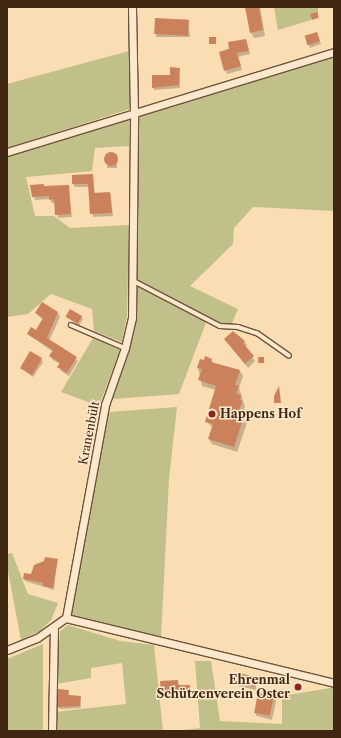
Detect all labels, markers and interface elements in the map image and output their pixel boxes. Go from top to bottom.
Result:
street label: Kranenbült [76,400,102,466]
place label: Happens Hof [220,407,301,421]
marker: Happens Hof [207,409,217,419]
place label: Ehrenmal Schützenverein Oster [157,673,290,701]
marker: Ehrenmal Schützenverein Oster [293,682,303,692]

